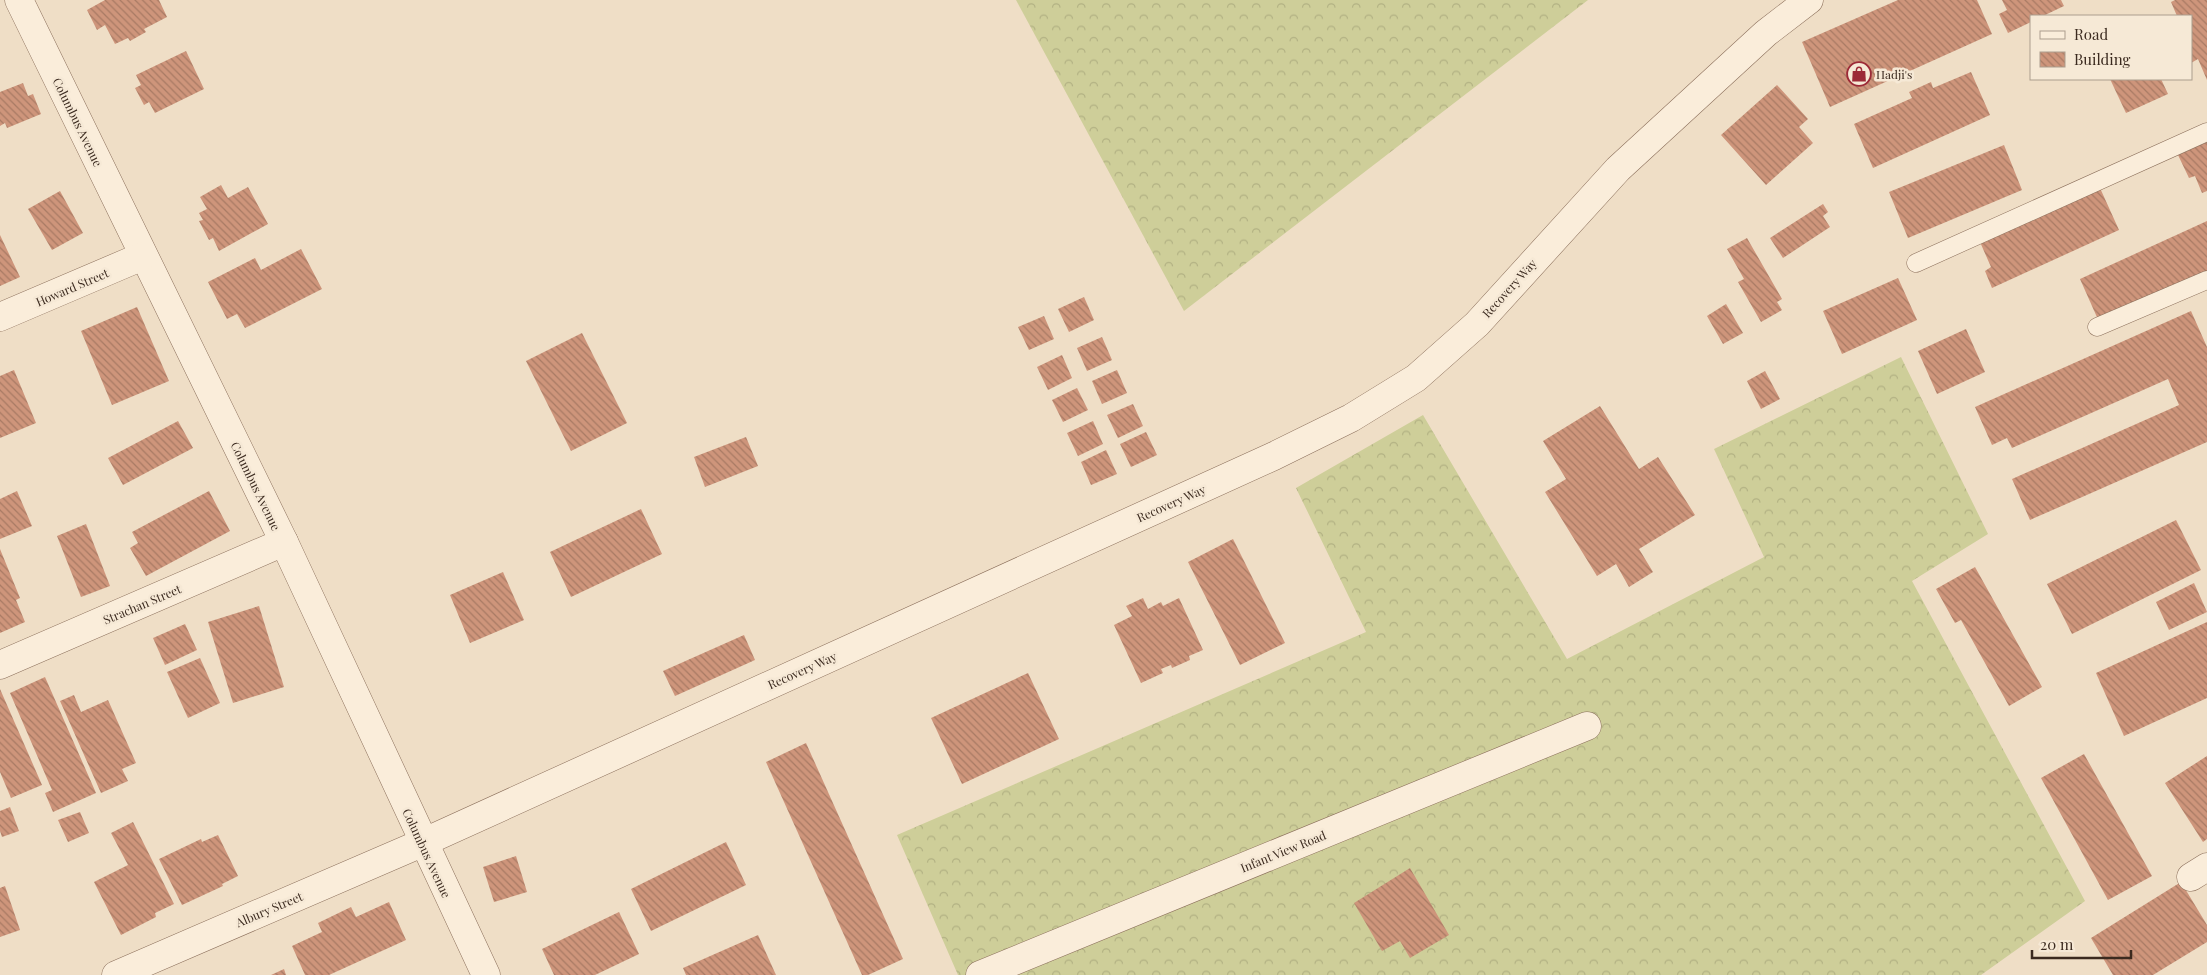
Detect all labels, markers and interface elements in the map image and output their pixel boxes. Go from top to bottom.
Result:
legend [2030,15,2192,80]
text: Road [2074,24,2108,44]
text: Building [2074,49,2131,69]
shop icon: Hadji's [1846,61,1872,87]
place label: Hadji's [1876,66,1912,82]
street label: Columbus Avenue [50,75,106,169]
street label: Recovery Way [1478,255,1540,321]
street label: Howard Street [33,264,112,310]
street label: Columbus Avenue [228,439,284,533]
street label: Recovery Way [1134,481,1208,525]
street label: Strachan Street [101,580,184,628]
street label: Recovery Way [765,648,839,692]
street label: Columbus Avenue [399,806,455,900]
street label: Infant View Road [1238,827,1328,875]
street label: Albury Street [232,887,305,931]
scale bar [2032,928,2131,960]
text: 20 m [2040,934,2074,954]

